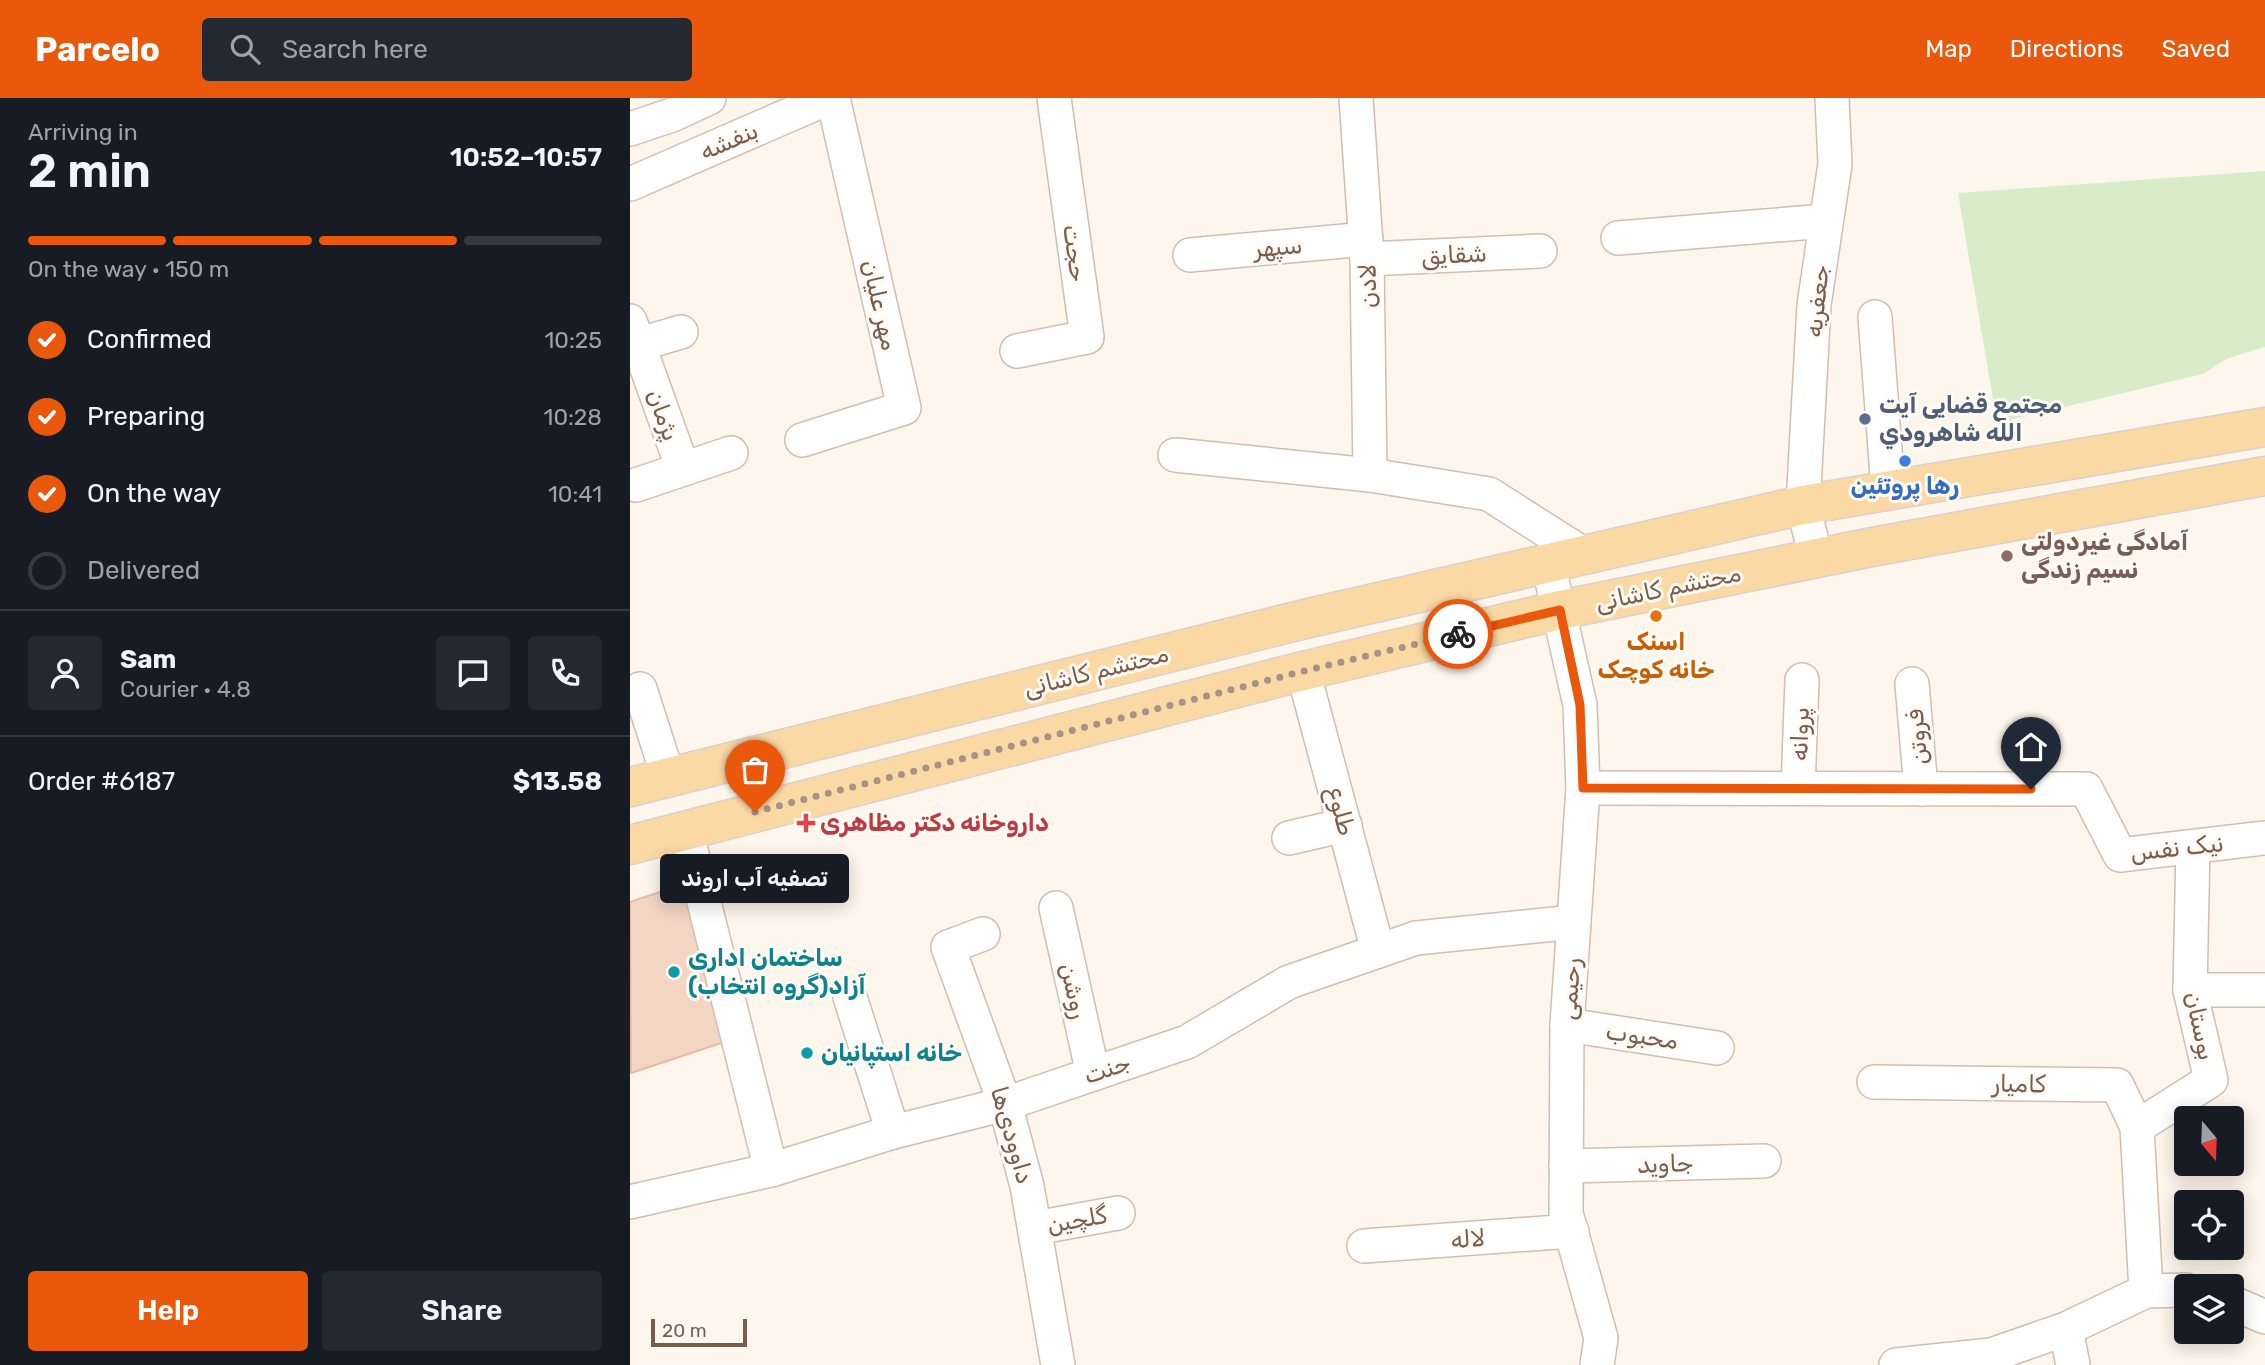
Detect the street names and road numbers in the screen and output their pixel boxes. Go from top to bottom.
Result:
street label: بنفشه [696,116,762,166]
street label: حجت [1057,223,1093,283]
street label: سپهر [1250,231,1304,265]
street label: شقایق [1420,239,1488,271]
street label: مهر علیان [856,257,904,353]
street label: لادن [1354,263,1382,309]
street label: جعفریه [1799,263,1835,339]
street label: پژمان [639,385,685,445]
street label: محتشم کاشانی [1593,559,1744,618]
street label: محتشم کاشانی [1021,639,1172,703]
street label: پروانه [1785,707,1817,761]
street label: فروتن [1901,708,1933,766]
street label: طلوع [1319,784,1361,839]
street label: نیک نفس [2129,829,2225,867]
street label: رحیمی [1554,957,1586,1021]
street label: روشن [1054,961,1094,1021]
street label: بوستان [2179,989,2221,1063]
street label: محبوب [1604,1017,1680,1055]
street label: جنت [1080,1048,1134,1090]
street label: کامیار [1990,1069,2046,1098]
street label: داوودی‌ها [985,1083,1039,1187]
street label: جاوید [1636,1149,1694,1179]
street label: گلچین [1045,1201,1109,1239]
street label: لاله [1450,1224,1486,1254]

